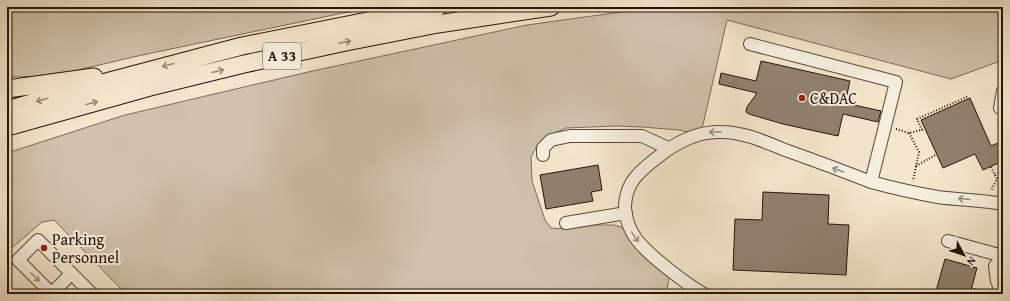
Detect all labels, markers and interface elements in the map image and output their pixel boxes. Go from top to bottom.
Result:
one-way arrow [338,38,351,46]
road number: A 33 [263,43,301,69]
one-way arrow [161,62,174,70]
one-way arrow [211,66,224,74]
place label: C&DAC [810,86,857,110]
marker: C&DAC [797,93,807,103]
one-way arrow [36,97,49,104]
one-way arrow [86,99,99,106]
one-way arrow [709,128,722,136]
one-way arrow [833,165,845,173]
one-way arrow [958,195,971,202]
place label: Parking Personnel [52,227,120,269]
one-way arrow [631,231,639,242]
north arrow [944,235,984,275]
marker: Parking Personnel [39,243,49,253]
text: N [963,253,980,270]
one-way arrow [30,272,40,282]

